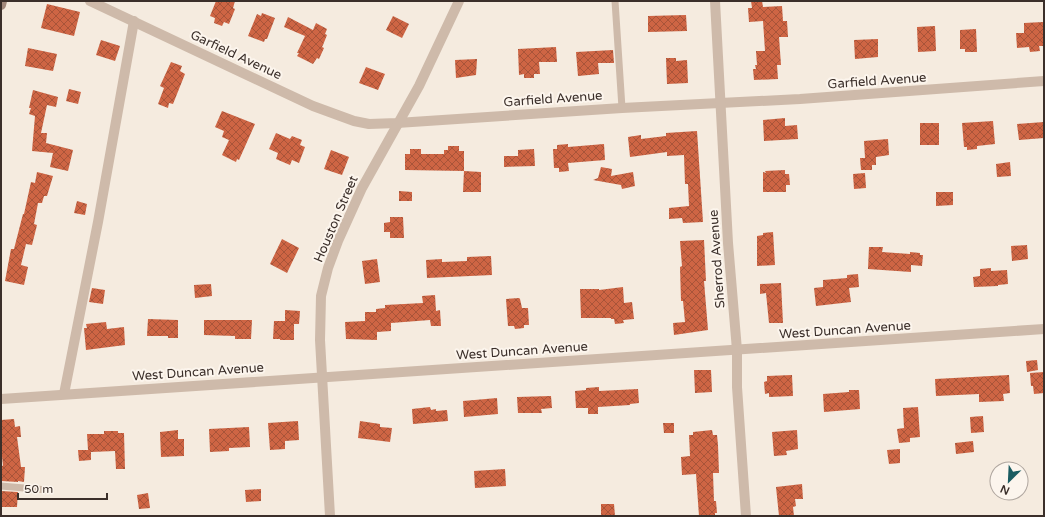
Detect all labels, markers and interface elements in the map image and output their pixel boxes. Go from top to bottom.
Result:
street label: Garfield Avenue [188,27,284,83]
street label: Garfield Avenue [827,70,927,92]
street label: Garfield Avenue [503,88,603,110]
street label: Houston Street [310,173,362,265]
street label: Sherrod Avenue [706,209,728,309]
street label: West Duncan Avenue [779,317,911,343]
street label: West Duncan Avenue [456,338,588,364]
street label: West Duncan Avenue [132,359,264,385]
north arrow [989,461,1029,501]
scale bar [18,475,107,501]
text: 50 m [24,482,53,496]
text: N [998,482,1012,497]

